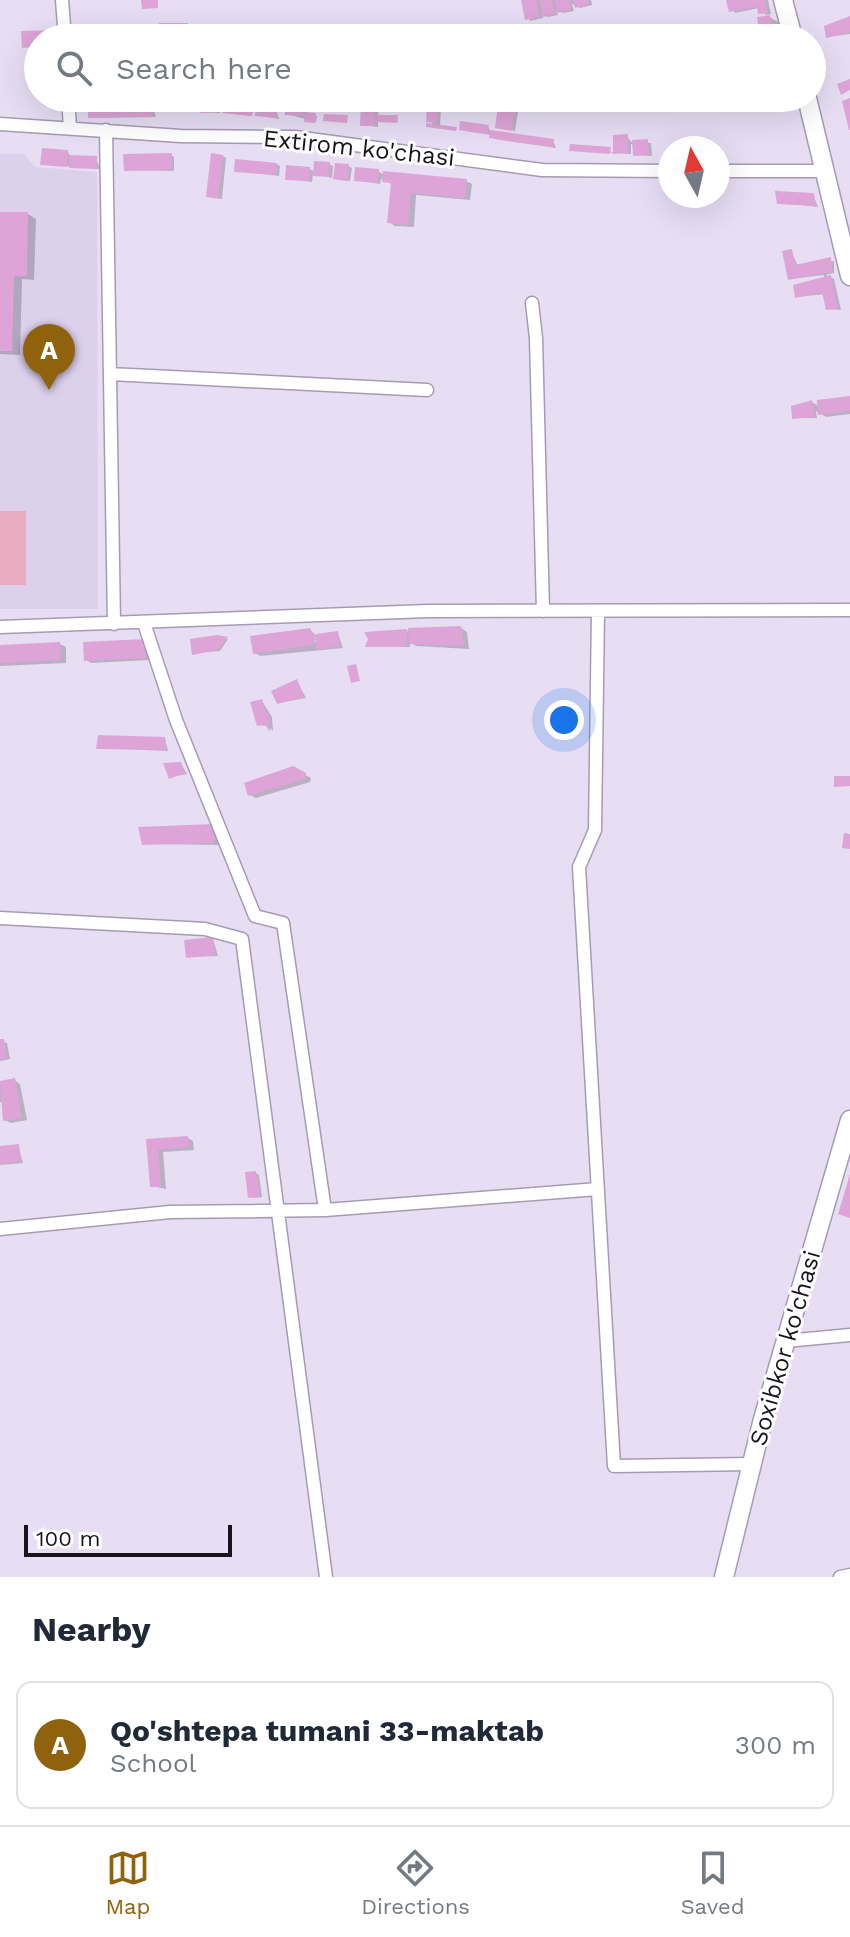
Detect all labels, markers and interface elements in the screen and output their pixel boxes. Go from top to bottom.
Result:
search box [24,24,826,112]
icon: search [52,46,96,90]
text: Search here [116,51,292,86]
street label: Extirom ko'chasi [262,124,456,172]
north arrow [658,136,730,208]
pin: A [23,324,75,390]
your location [544,700,584,740]
street label: Soxibkor ko'chasi [744,1247,826,1449]
scale bar [24,1521,232,1557]
text: 100 m [36,1526,100,1551]
text: Nearby [32,1609,151,1649]
text: Qo'shtepa tumani 33-maktab [110,1713,544,1748]
text: A [51,1730,69,1760]
text: 300 m [735,1730,816,1760]
text: School [110,1748,196,1778]
tab: Map [105,1846,150,1919]
tab: Directions [361,1846,470,1919]
tab: Saved [681,1846,745,1919]

